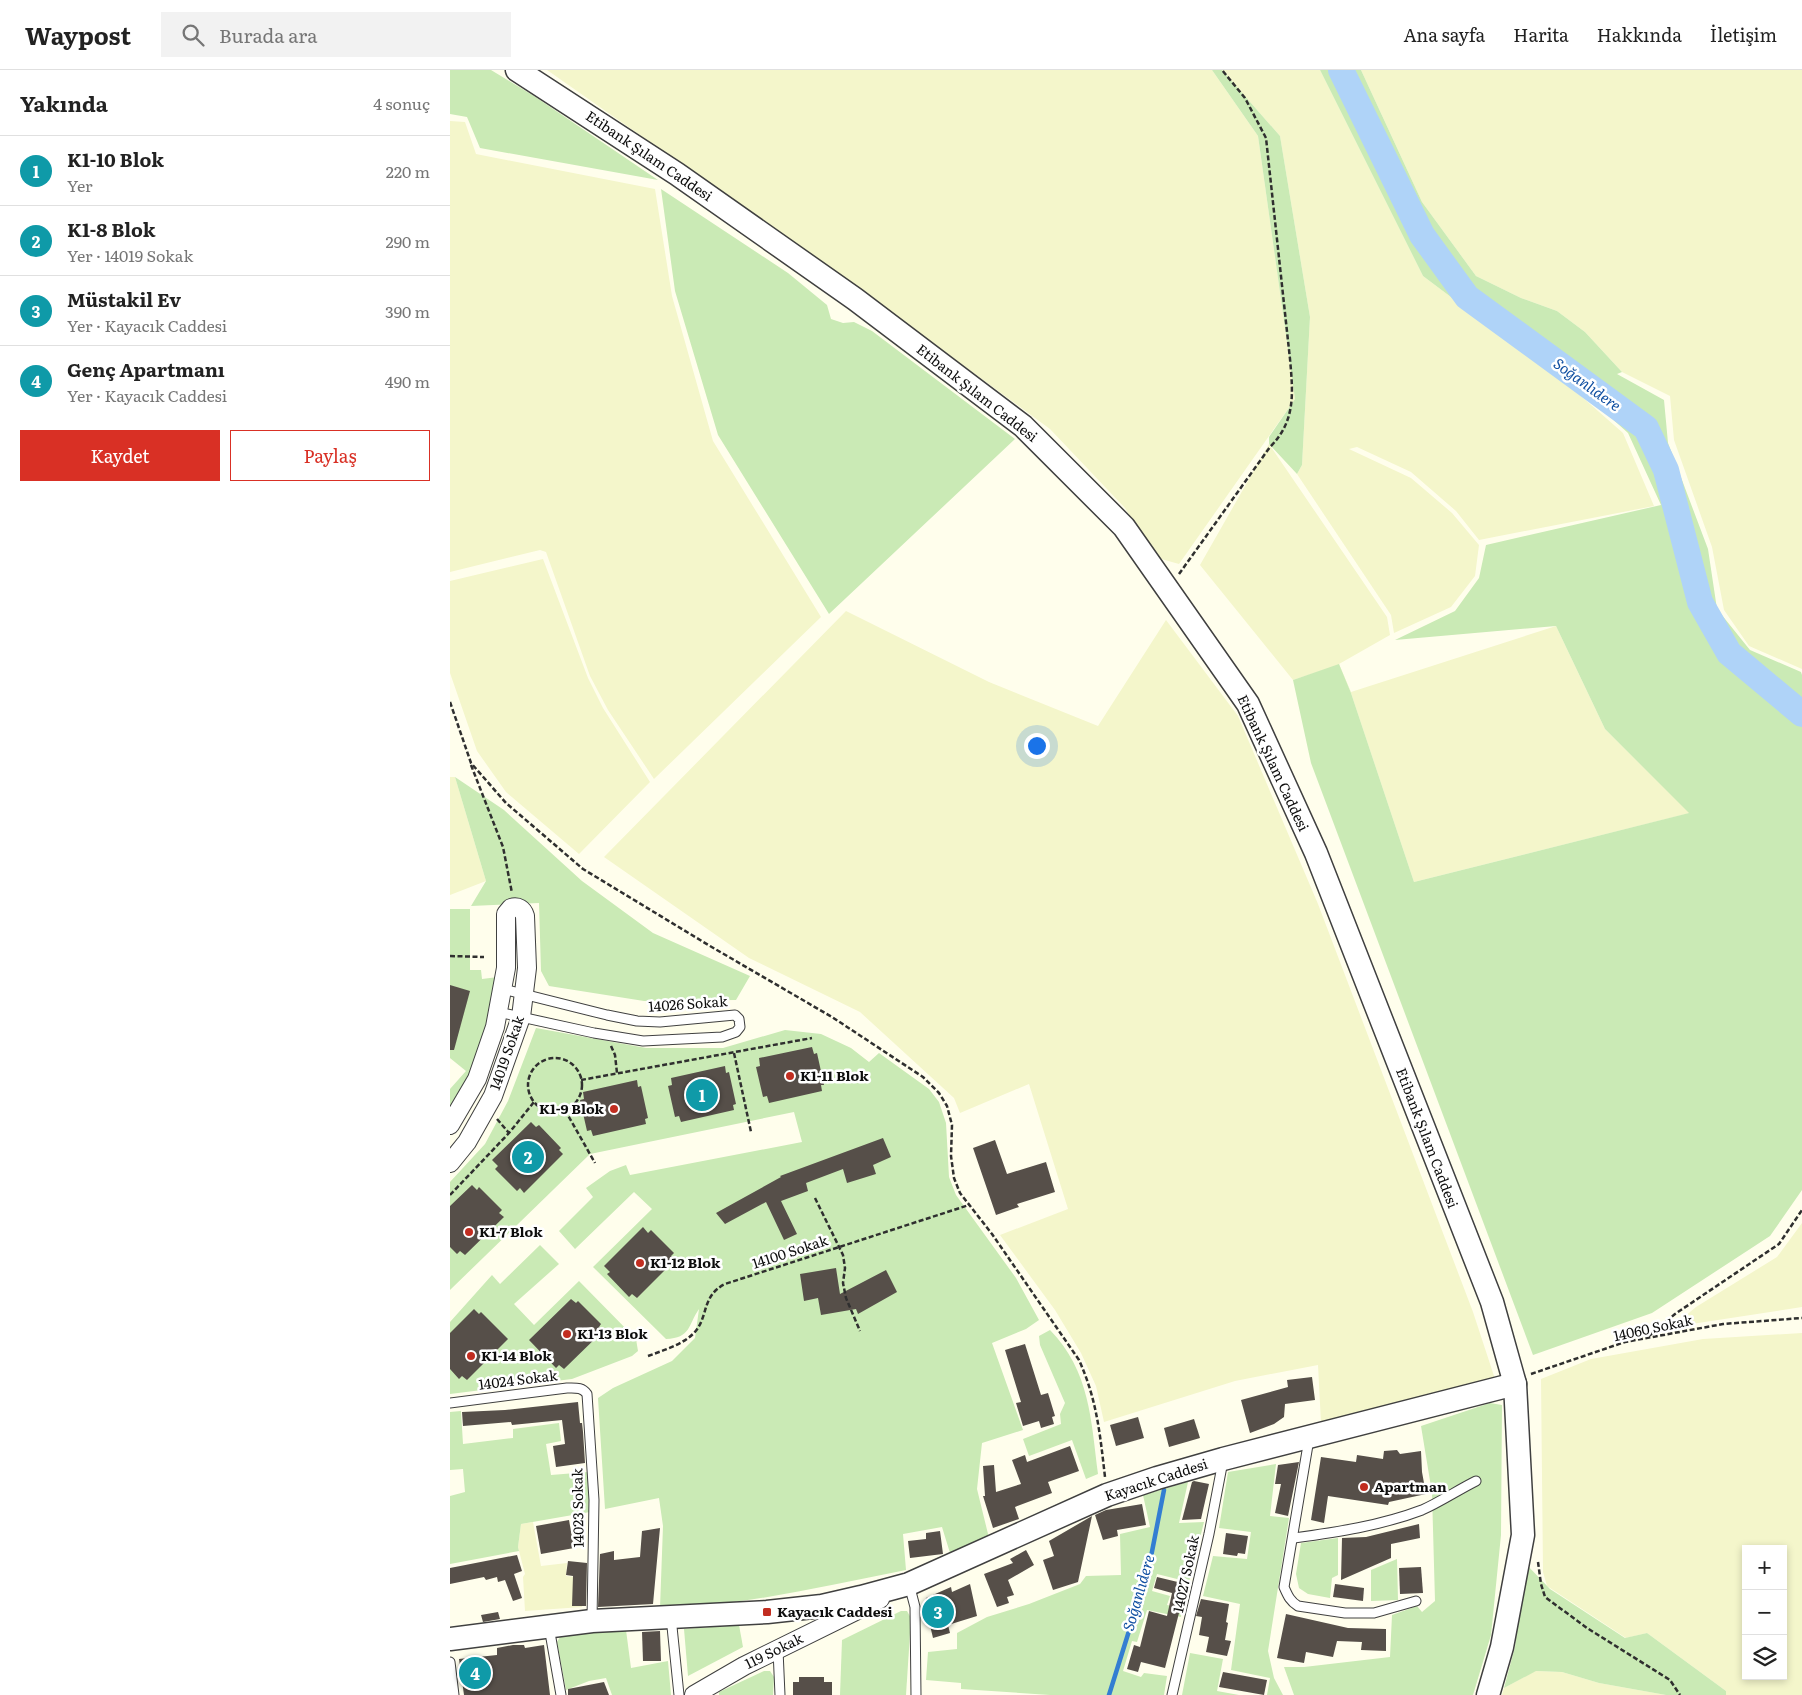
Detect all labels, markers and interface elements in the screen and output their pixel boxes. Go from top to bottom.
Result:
search box [161,12,511,57]
text: Waypost [25,17,131,52]
icon: search [179,21,207,49]
text: Burada ara [219,21,318,49]
text: Ana sayfa [1403,21,1485,48]
text: Harita [1513,21,1569,48]
text: Hakkında [1597,21,1682,48]
text: İletişim [1710,21,1777,48]
text: Yakında [20,87,108,118]
text: 4 sonuç [373,91,430,115]
street label: Etibank Şılam Caddesi [582,105,717,205]
text: K1-10 Blok [67,145,164,173]
text: 1 [33,159,39,183]
text: 220 m [386,159,430,183]
text: Yer [67,173,93,197]
text: K1-8 Blok [67,215,156,243]
text: 2 [32,229,40,253]
text: 290 m [386,229,430,253]
text: Yer · 14019 Sokak [67,243,193,267]
text: Müstakil Ev [67,285,181,313]
text: 3 [32,299,40,323]
text: 390 m [385,299,430,323]
text: Yer · Kayacık Caddesi [67,313,227,337]
street label: Etibank Şılam Caddesi [913,339,1043,446]
water label: Soğanlıdere [1549,351,1626,416]
text: Genç Apartmanı [67,355,225,383]
text: 4 [31,369,41,393]
text: 490 m [385,369,430,393]
text: Yer · Kayacık Caddesi [67,383,227,407]
button: Kaydet [20,430,220,481]
button: Paylaş [230,430,430,481]
street label: Etibank Şılam Caddesi [1233,691,1315,835]
your location [1024,733,1050,759]
street label: 14026 Sokak [648,990,729,1016]
street label: 14019 Sokak [484,1012,528,1093]
place label: K1-11 Blok [800,1065,869,1085]
street label: Etibank Şılam Caddesi [1392,1065,1464,1211]
marker: K1-11 Blok [784,1070,796,1082]
pin: 1 [686,1076,718,1114]
place label: K1-9 Blok [539,1098,605,1118]
marker: K1-9 Blok [608,1103,620,1115]
pin: 2 [512,1138,544,1176]
place label: K1-7 Blok [479,1221,543,1241]
marker: K1-7 Blok [463,1226,475,1238]
street label: 14100 Sokak [749,1229,831,1273]
place label: K1-12 Blok [650,1252,721,1272]
marker: K1-12 Blok [634,1257,646,1269]
street label: 14060 Sokak [1611,1309,1695,1345]
place label: K1-13 Blok [577,1323,648,1343]
marker: K1-13 Blok [561,1328,573,1340]
place label: K1-14 Blok [481,1345,552,1365]
marker: K1-14 Blok [465,1350,477,1362]
street label: 14024 Sokak [477,1364,559,1394]
street label: Kayacık Caddesi [1102,1453,1210,1505]
street label: 14023 Sokak [566,1468,588,1548]
place label: Apartman [1374,1476,1447,1496]
marker: Apartman [1358,1481,1370,1493]
street label: 14027 Sokak [1167,1533,1203,1614]
map controls [1742,1545,1787,1680]
button: + [1742,1545,1787,1590]
water label: Soğanlıdere [1116,1552,1159,1633]
button: − [1742,1590,1787,1635]
pin: 3 [922,1593,954,1631]
place label: Kayacık Caddesi [777,1601,893,1621]
marker: Kayacık Caddesi [761,1606,773,1618]
street label: 119 Sokak [741,1627,806,1673]
button: layers [1742,1635,1787,1680]
pin: 4 [459,1654,491,1692]

